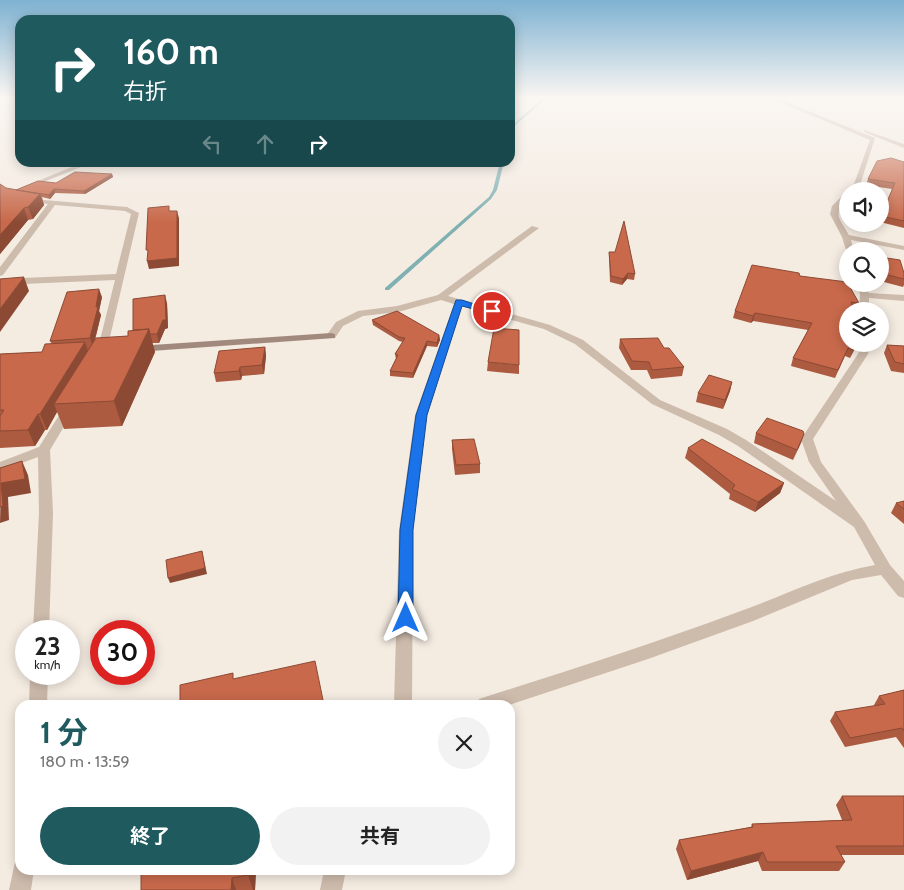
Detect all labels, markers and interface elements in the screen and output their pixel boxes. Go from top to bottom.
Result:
text: 160 m [123,30,219,73]
icon: right [40,35,105,100]
text: 右折 [123,78,167,105]
icon: left [198,130,226,158]
icon: ahead [251,130,279,158]
icon: right [304,130,332,158]
map controls [839,182,889,352]
button: sound [839,182,889,232]
button: search [839,242,889,292]
pin [471,290,513,332]
icon: arrive [478,297,506,325]
button: layers [839,302,889,352]
position arrow [379,591,431,643]
speed limit sign: 30 [90,620,155,685]
text: 23 [34,631,61,661]
text: km/h [34,657,61,672]
text: 1 分 [40,714,88,751]
button: close [438,717,490,769]
text: 180 m · 13:59 [40,752,130,771]
button: 終了 [40,807,260,865]
button: 共有 [270,807,490,865]

